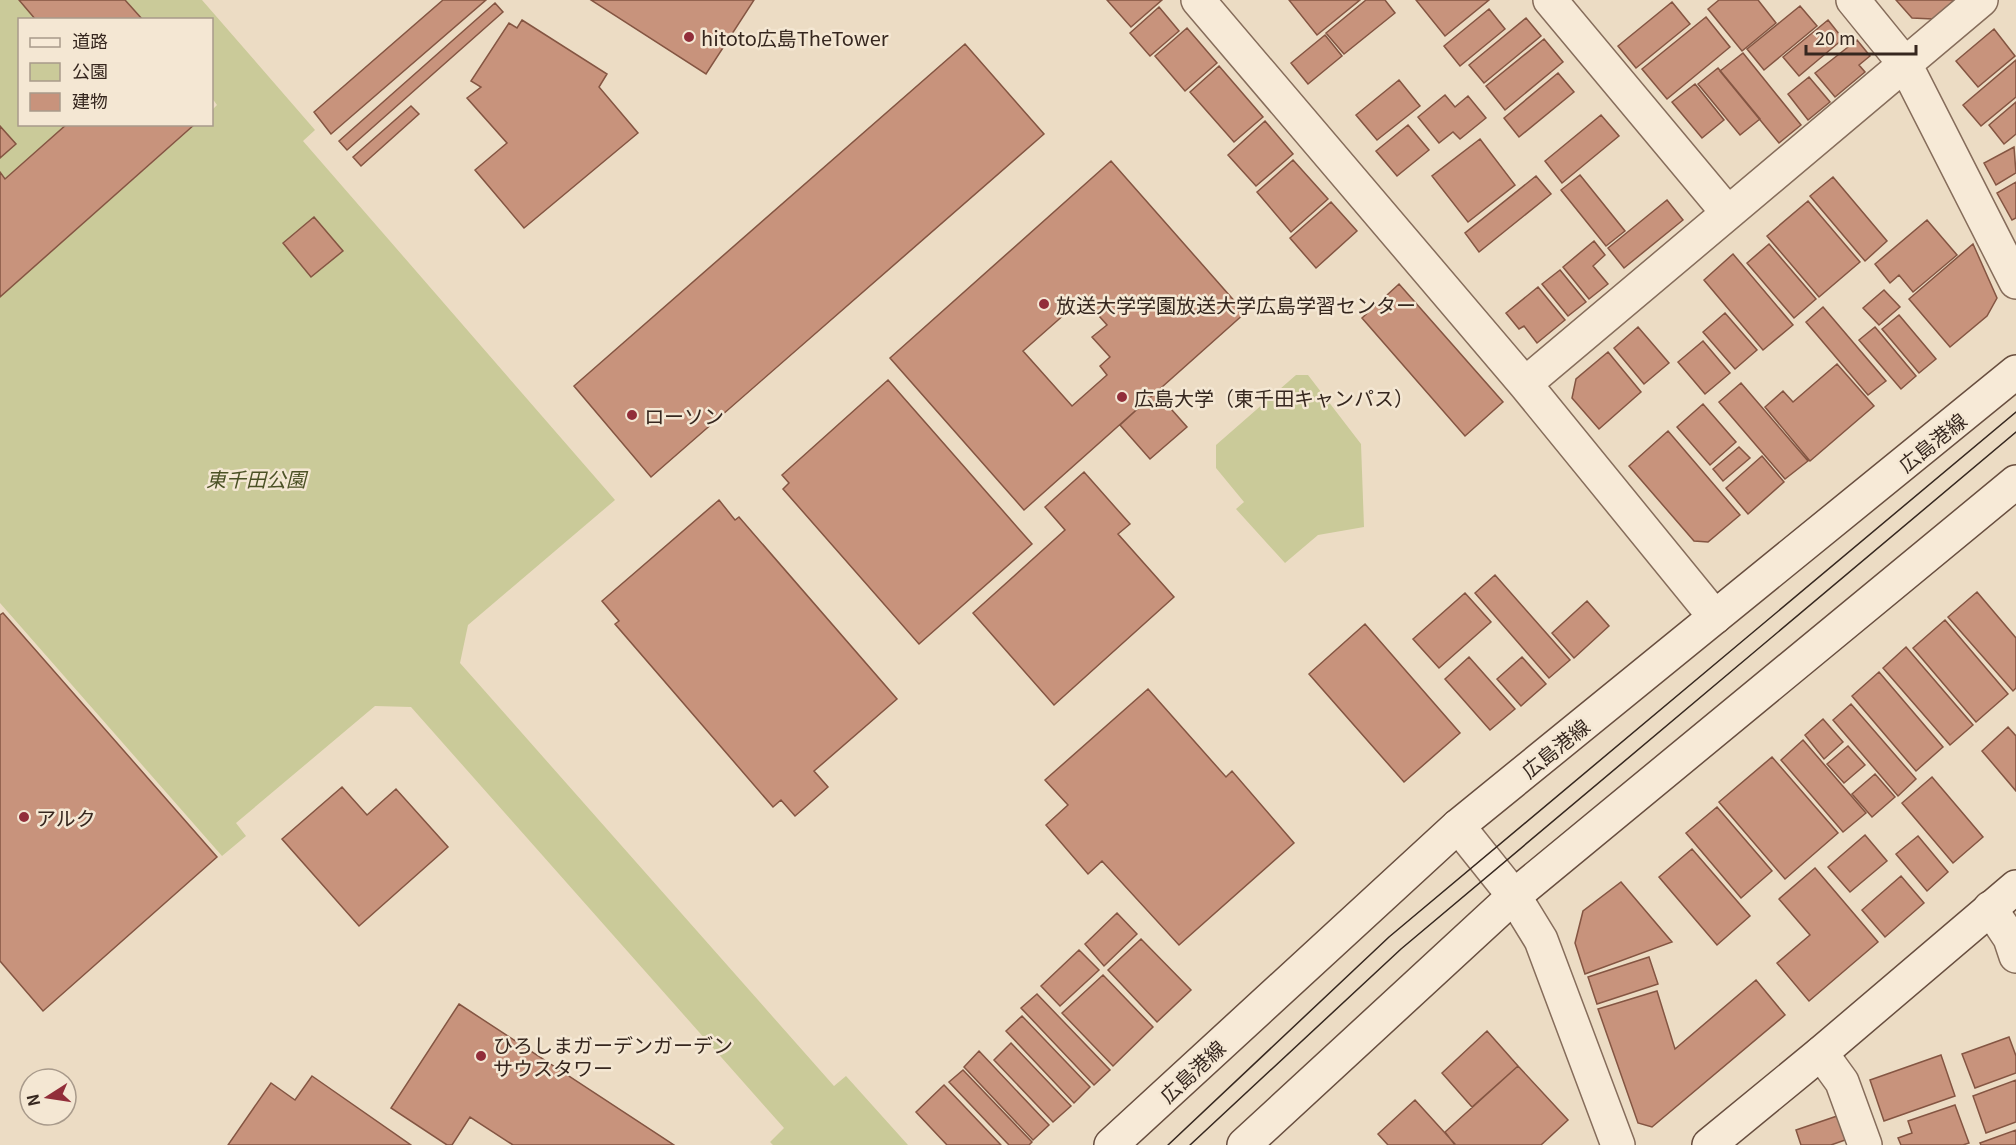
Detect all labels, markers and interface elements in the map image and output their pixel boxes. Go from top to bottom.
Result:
legend [18,18,213,126]
scale bar [1806,18,1916,56]
place label: hitoto広島TheTower [701,23,889,52]
text: 20 m [1815,24,1856,50]
text: 道路 [72,27,108,53]
marker: hitoto広島TheTower [682,30,696,44]
text: 公園 [72,57,108,83]
text: 建物 [72,87,108,113]
place label: 放送大学学園放送大学広島学習センター [1056,290,1416,319]
marker: 放送大学学園放送大学広島学習センター [1037,297,1051,311]
place label: 広島大学（東千田キャンパス） [1134,383,1414,412]
marker: 広島大学（東千田キャンパス） [1115,390,1129,404]
place label: ローソン [644,401,724,430]
street label: 広島港線 [1892,406,1972,478]
marker: ローソン [625,408,639,422]
park label: 東千田公園 [206,464,309,493]
street label: 広島港線 [1515,712,1595,784]
place label: アルク [36,803,96,832]
marker: アルク [17,810,31,824]
place label: ひろしまガーデンガーデン サウスタワー [493,1030,733,1082]
street label: 広島港線 [1153,1033,1231,1109]
marker: ひろしまガーデンガーデン サウスタワー [474,1049,488,1063]
north arrow [18,1067,78,1127]
text: N [19,1092,45,1109]

